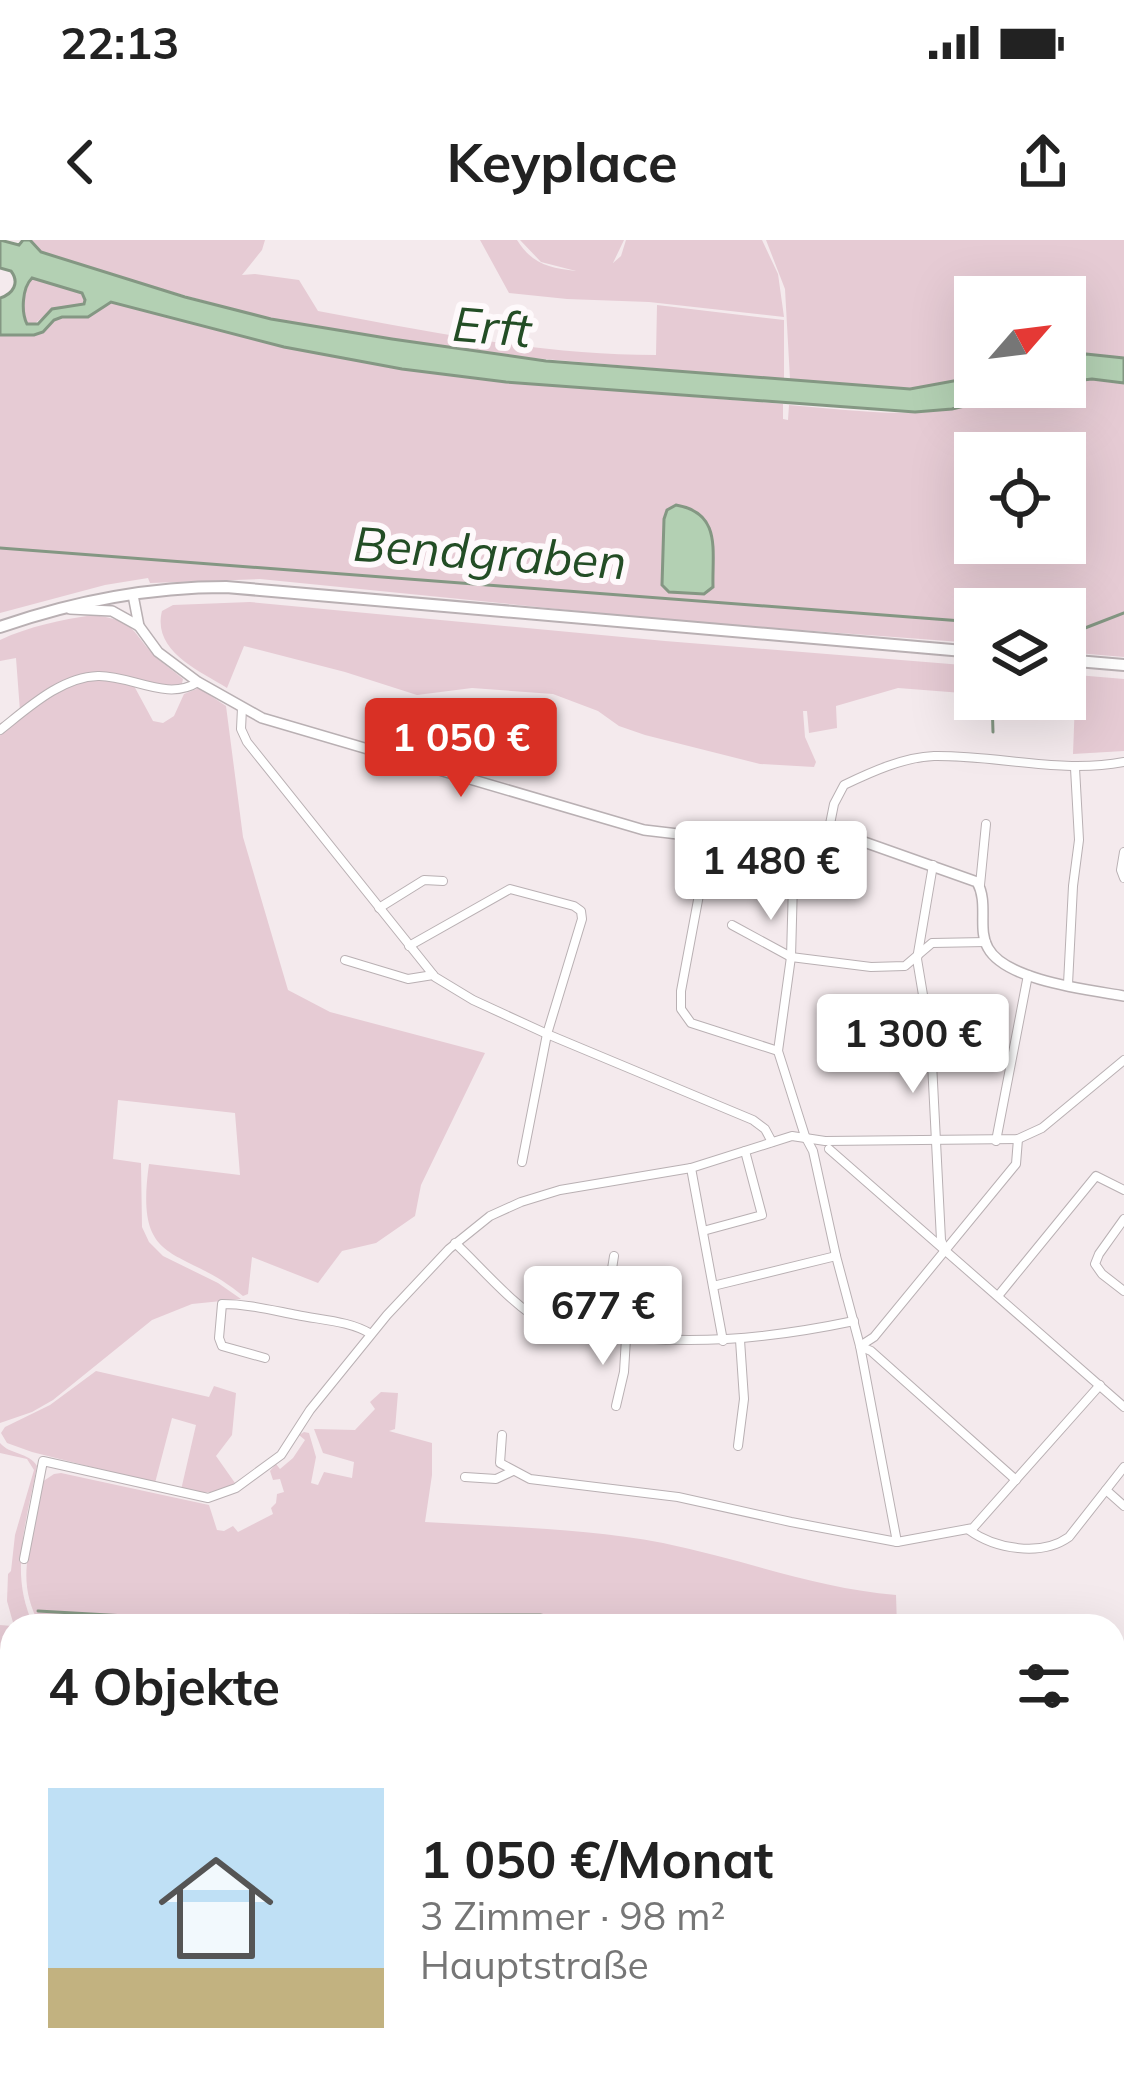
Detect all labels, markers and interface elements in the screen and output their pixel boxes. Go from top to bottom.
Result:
text: 22:13 [60,14,179,70]
text: Keyplace [446,128,678,196]
icon: back [48,129,114,195]
icon: share [1010,129,1076,195]
north arrow [954,276,1086,408]
map controls [954,276,1086,720]
water label: Erft [450,293,535,359]
button: locate [954,432,1086,564]
water label: Bendgraben [351,513,629,591]
button: layers [954,588,1086,720]
pin: 1 050 € [350,698,572,800]
text: 1 050 € [392,712,530,761]
pin: 1 480 € [660,821,882,923]
text: 1 480 € [702,835,840,884]
pin: 1 300 € [802,994,1024,1096]
text: 1 300 € [844,1008,982,1057]
pin: 677 € [519,1266,687,1368]
text: 677 € [551,1280,655,1329]
icon: filters [1011,1653,1077,1719]
text: 4 Objekte [48,1654,280,1718]
text: 1 050 €/Monat [420,1827,773,1891]
icon: home [144,1836,288,1980]
text: 3 Zimmer · 98 m² [420,1891,725,1940]
text: Hauptstraße [420,1940,649,1989]

